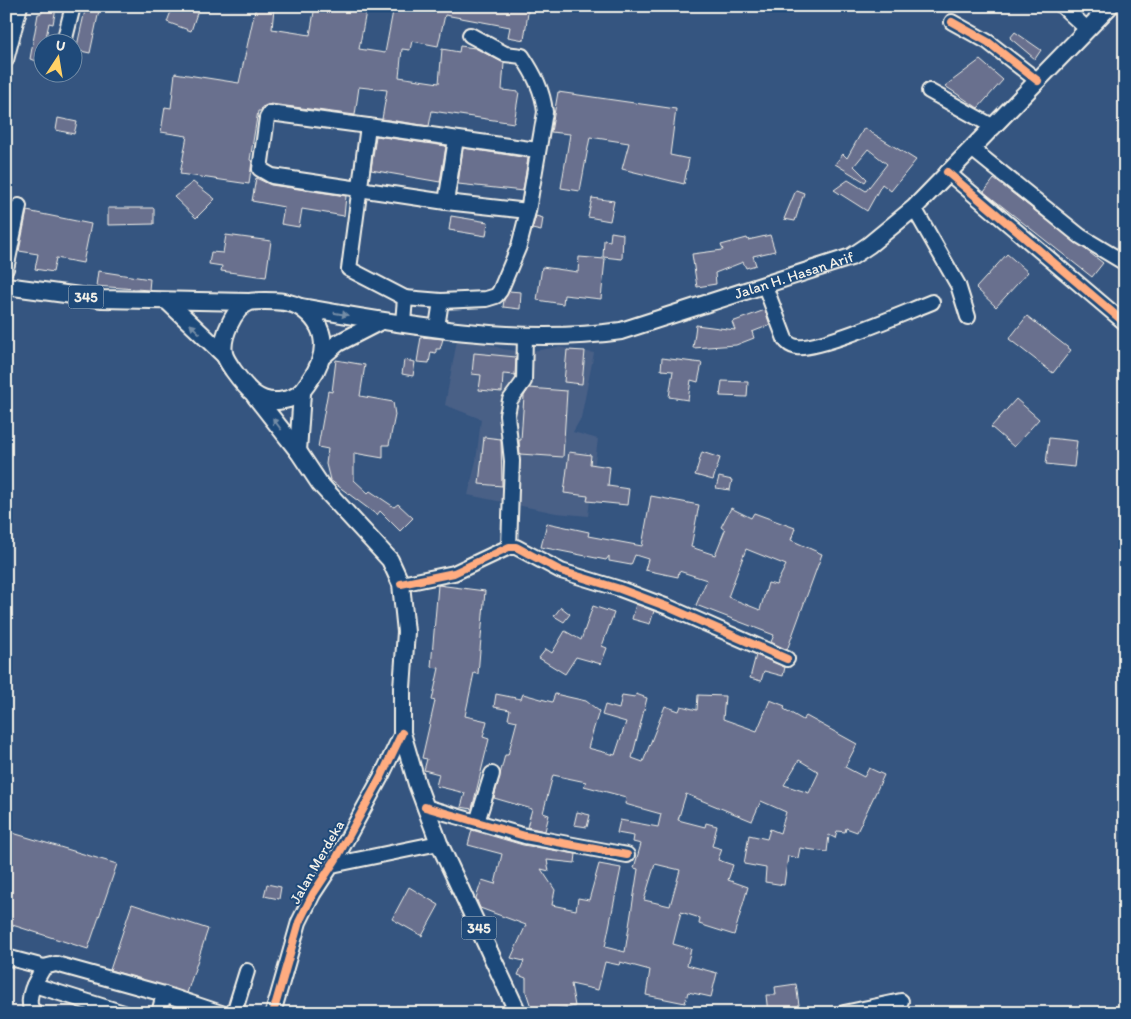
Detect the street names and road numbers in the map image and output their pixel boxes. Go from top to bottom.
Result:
street label: Jalan H. Hasan Arif [732,248,856,303]
road number: 345 [68,286,104,308]
street label: Jalan Merdeka [286,816,348,907]
road number: 345 [462,916,496,940]

